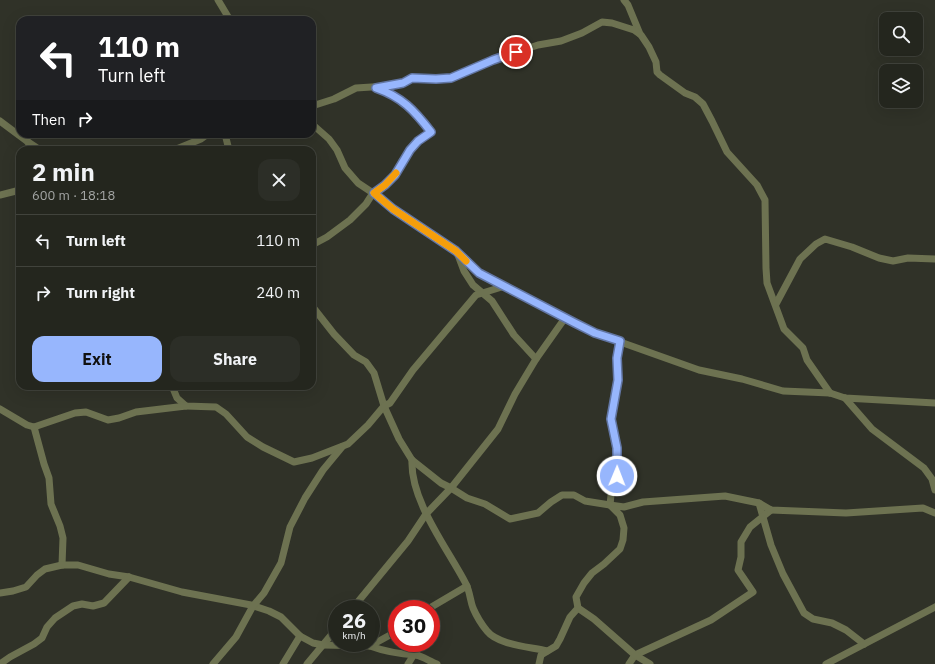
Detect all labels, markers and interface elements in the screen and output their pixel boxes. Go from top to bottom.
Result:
map controls [879,12,923,108]
button: search [879,12,923,56]
text: 110 m [98,28,180,65]
icon: left [32,32,84,84]
pin [499,35,533,69]
icon: arrive [505,41,527,63]
text: Turn left [98,64,166,87]
button: layers [879,64,923,108]
icon: right [74,108,96,130]
text: Then [32,110,66,129]
text: 2 min [32,156,95,188]
button: close [258,159,300,201]
text: 600 m · 18:18 [32,187,115,204]
icon: left [32,230,54,252]
text: Turn left [66,231,126,250]
text: 110 m [256,231,300,250]
icon: right [32,282,54,304]
text: Turn right [66,283,135,302]
text: 240 m [256,283,300,302]
button: Exit [32,336,162,382]
button: Share [170,336,300,382]
position arrow [596,455,638,497]
speed limit sign: 30 [388,600,440,652]
text: 26 [342,607,366,634]
text: km/h [342,629,366,642]

